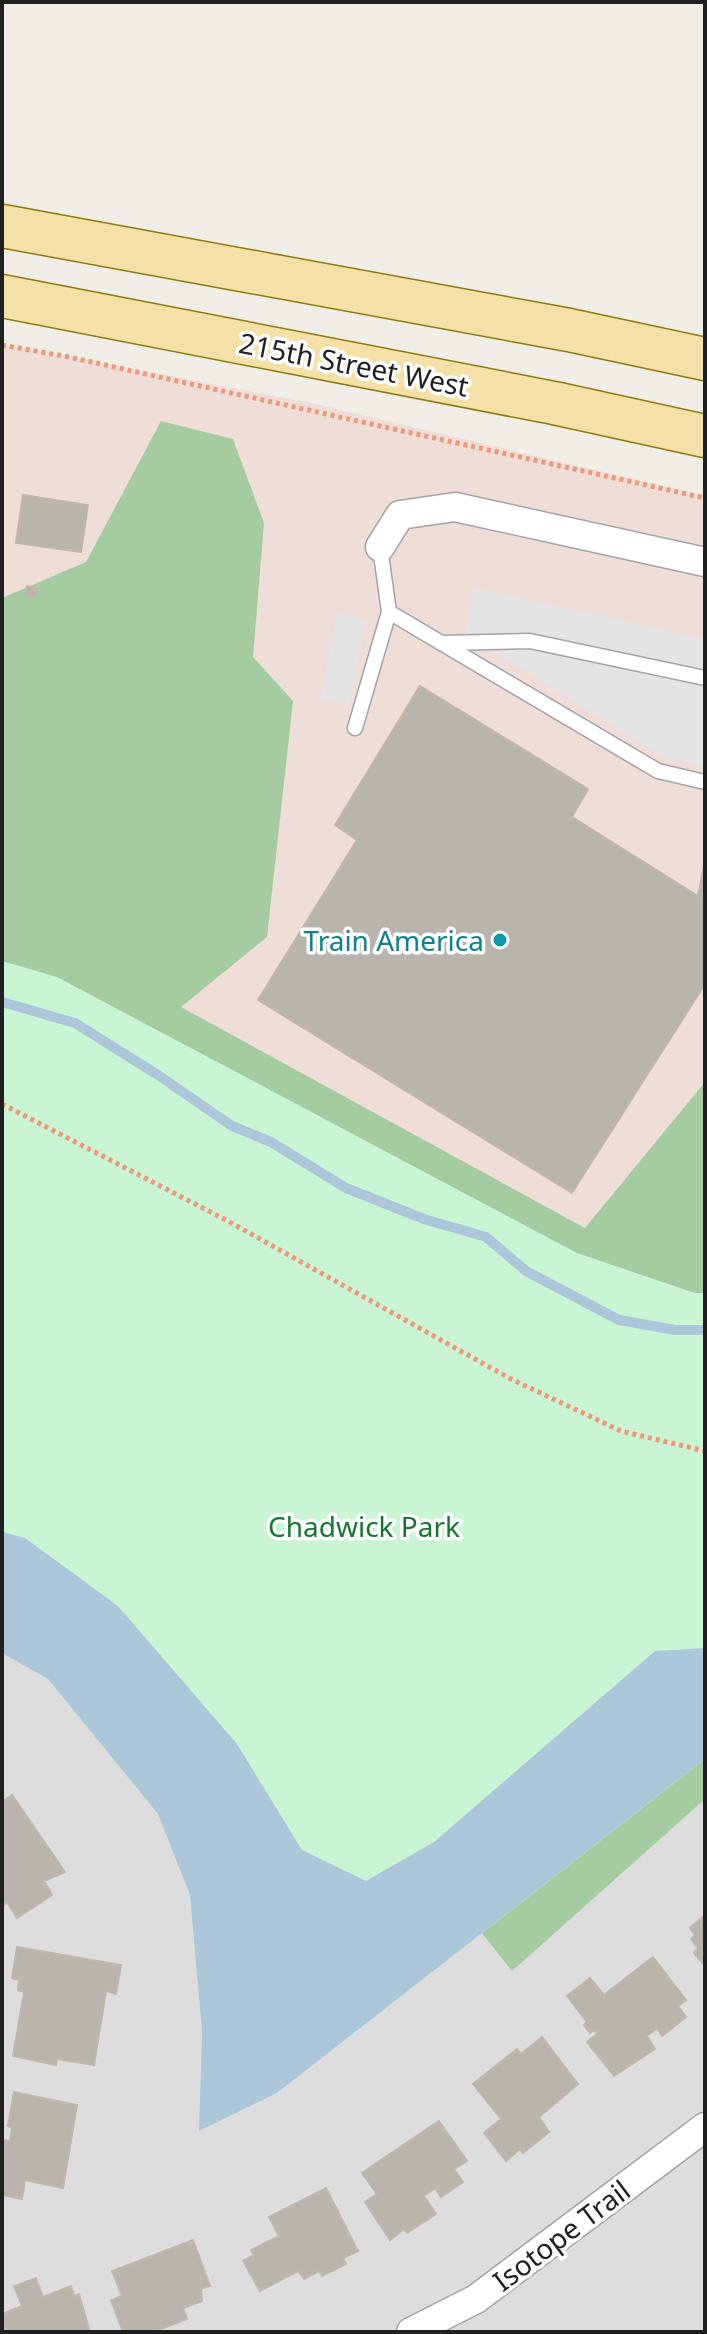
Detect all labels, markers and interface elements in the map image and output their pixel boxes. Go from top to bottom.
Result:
street label: 215th Street West [236,323,472,405]
place label: Train America [304,921,484,959]
marker: Train America [491,931,509,949]
park label: Chadwick Park [268,1507,460,1545]
street label: Isotope Trail [485,2171,637,2299]

